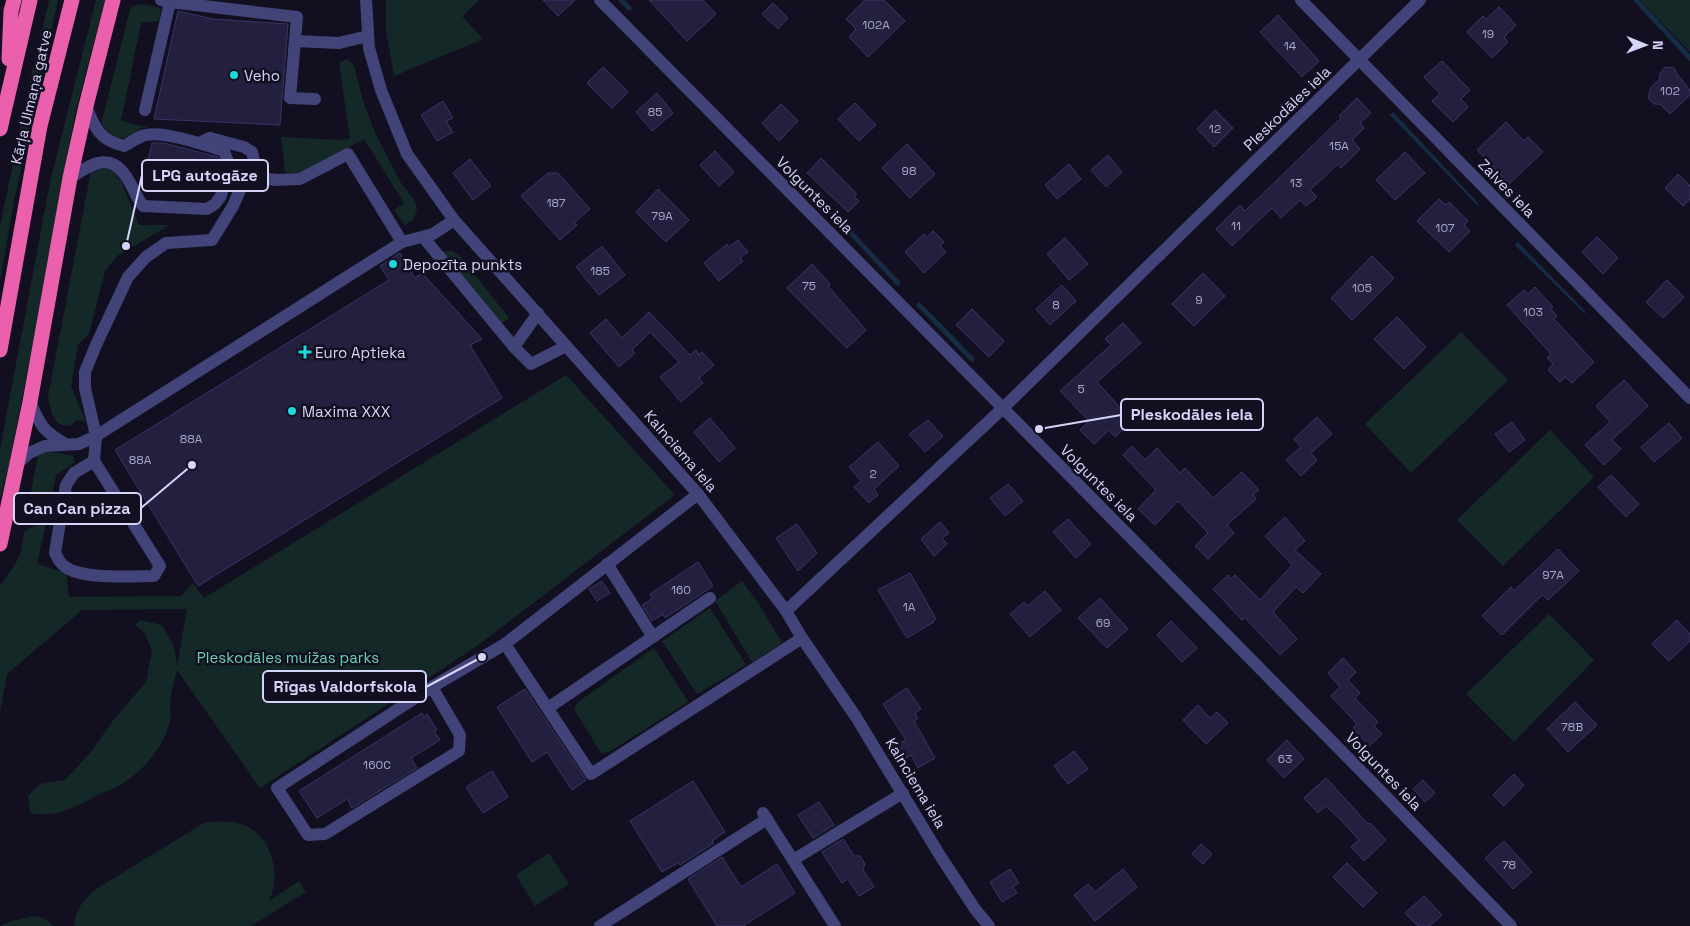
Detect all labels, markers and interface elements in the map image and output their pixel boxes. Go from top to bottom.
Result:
house number: 102A [862,17,890,33]
north arrow [1620,20,1670,70]
house number: 19 [1482,26,1494,42]
street label: Kārļa Ulmaņa gatve [6,28,56,166]
house number: 14 [1284,38,1297,54]
text: N [1649,40,1667,50]
street label: Pleskodāles iela [1239,61,1335,154]
place label: Veho [244,66,280,85]
marker: Veho [228,69,240,81]
house number: 102 [1660,83,1680,99]
house number: 85 [648,104,662,120]
house number: 12 [1209,121,1221,137]
house number: 15A [1329,138,1349,154]
street label: Volguntes iela [772,152,858,238]
street label: Zalves iela [1474,155,1540,222]
callout: LPG autogāze [142,160,268,191]
house number: 98 [902,163,916,179]
text: LPG autogāze [152,165,258,186]
house number: 13 [1290,175,1302,191]
house number: 187 [546,195,566,211]
house number: 79A [651,208,673,224]
house number: 11 [1231,218,1241,234]
house number: 107 [1435,220,1455,236]
place label: Depozīta punkts [403,255,522,274]
marker: Depozīta punkts [387,258,399,270]
house number: 185 [590,263,610,279]
house number: 75 [802,278,816,294]
house number: 105 [1352,280,1372,296]
house number: 9 [1195,292,1203,308]
house number: 8 [1052,297,1060,313]
house number: 103 [1523,304,1543,320]
place label: Euro Aptieka [315,343,406,362]
marker: Euro Aptieka [299,346,311,358]
house number: 5 [1077,381,1085,397]
callout: Pleskodāles iela [1121,399,1263,430]
place label: Maxima XXX [302,402,391,421]
text: Pleskodāles iela [1131,404,1253,425]
marker: Maxima XXX [286,405,298,417]
street label: Kalnciema iela [640,406,722,496]
house number: 88A [180,431,203,447]
street label: Volguntes iela [1056,440,1142,526]
house number: 88A [129,452,152,468]
house number: 2 [869,466,877,482]
callout: Can Can pizza [14,493,141,524]
text: Can Can pizza [23,498,131,519]
house number: 97A [1542,567,1564,583]
house number: 160 [671,582,691,598]
house number: 1A [903,599,916,615]
house number: 69 [1096,615,1110,631]
park label: Pleskodāles muižas parks [197,648,379,667]
callout: Rīgas Valdorfskola [263,671,426,702]
text: Rīgas Valdorfskola [274,676,416,697]
house number: 78B [1561,719,1583,735]
street label: Volguntes iela [1342,728,1426,814]
street label: Kalnciema iela [881,734,951,832]
house number: 63 [1278,751,1292,767]
house number: 160C [363,757,391,773]
house number: 78 [1502,857,1516,873]

